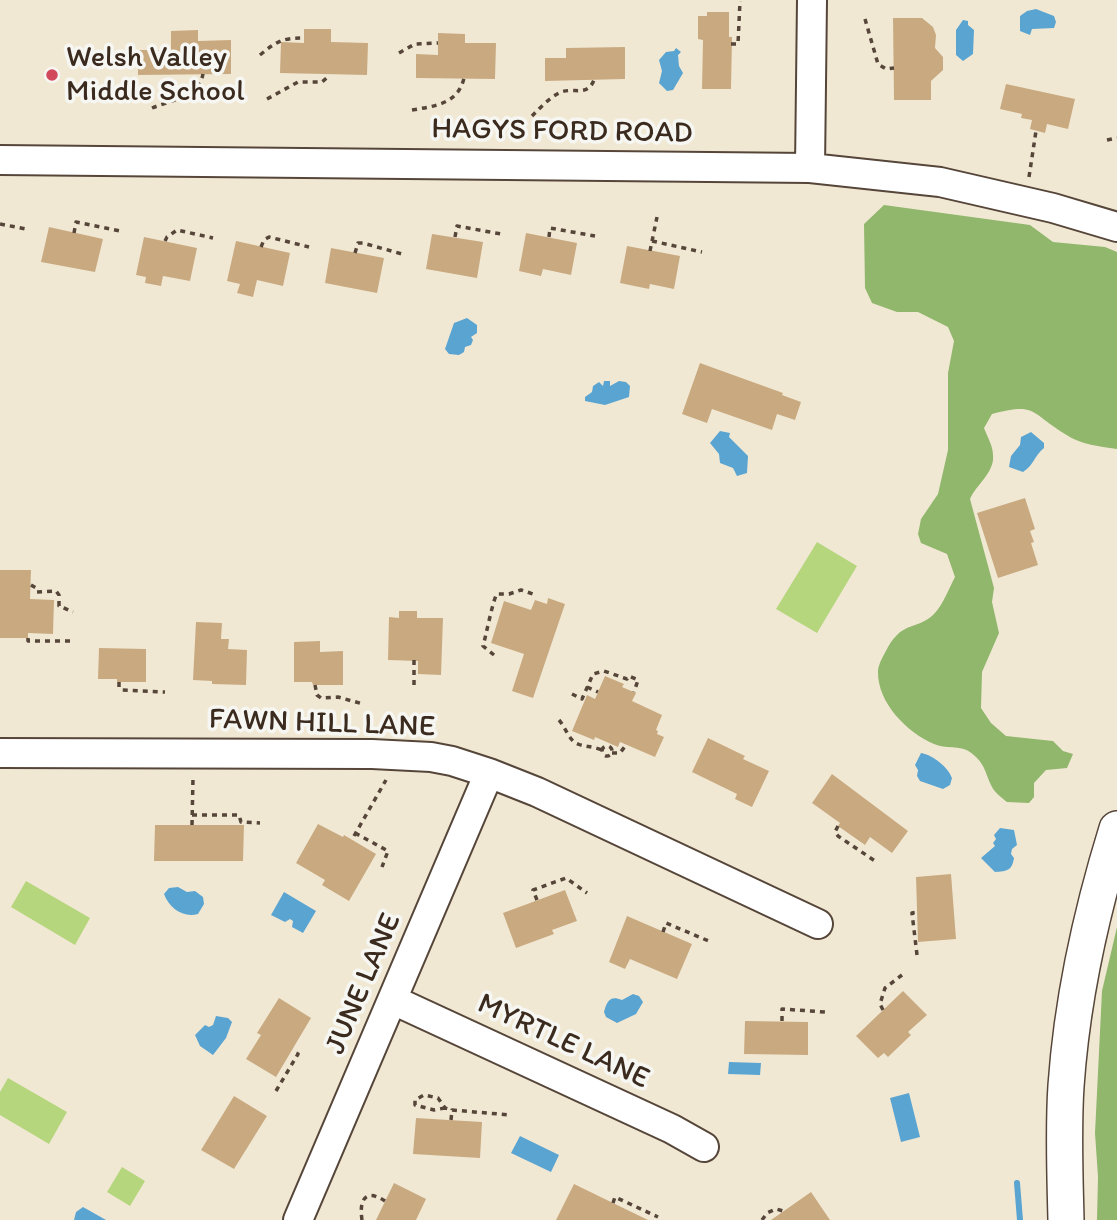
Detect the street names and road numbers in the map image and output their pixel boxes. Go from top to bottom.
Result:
street label: HAGYS FORD ROAD [431,112,693,152]
street label: FAWN HILL LANE [208,702,436,746]
street label: JUNE LANE [318,908,410,1060]
street label: MYRTLE LANE [471,986,655,1098]

